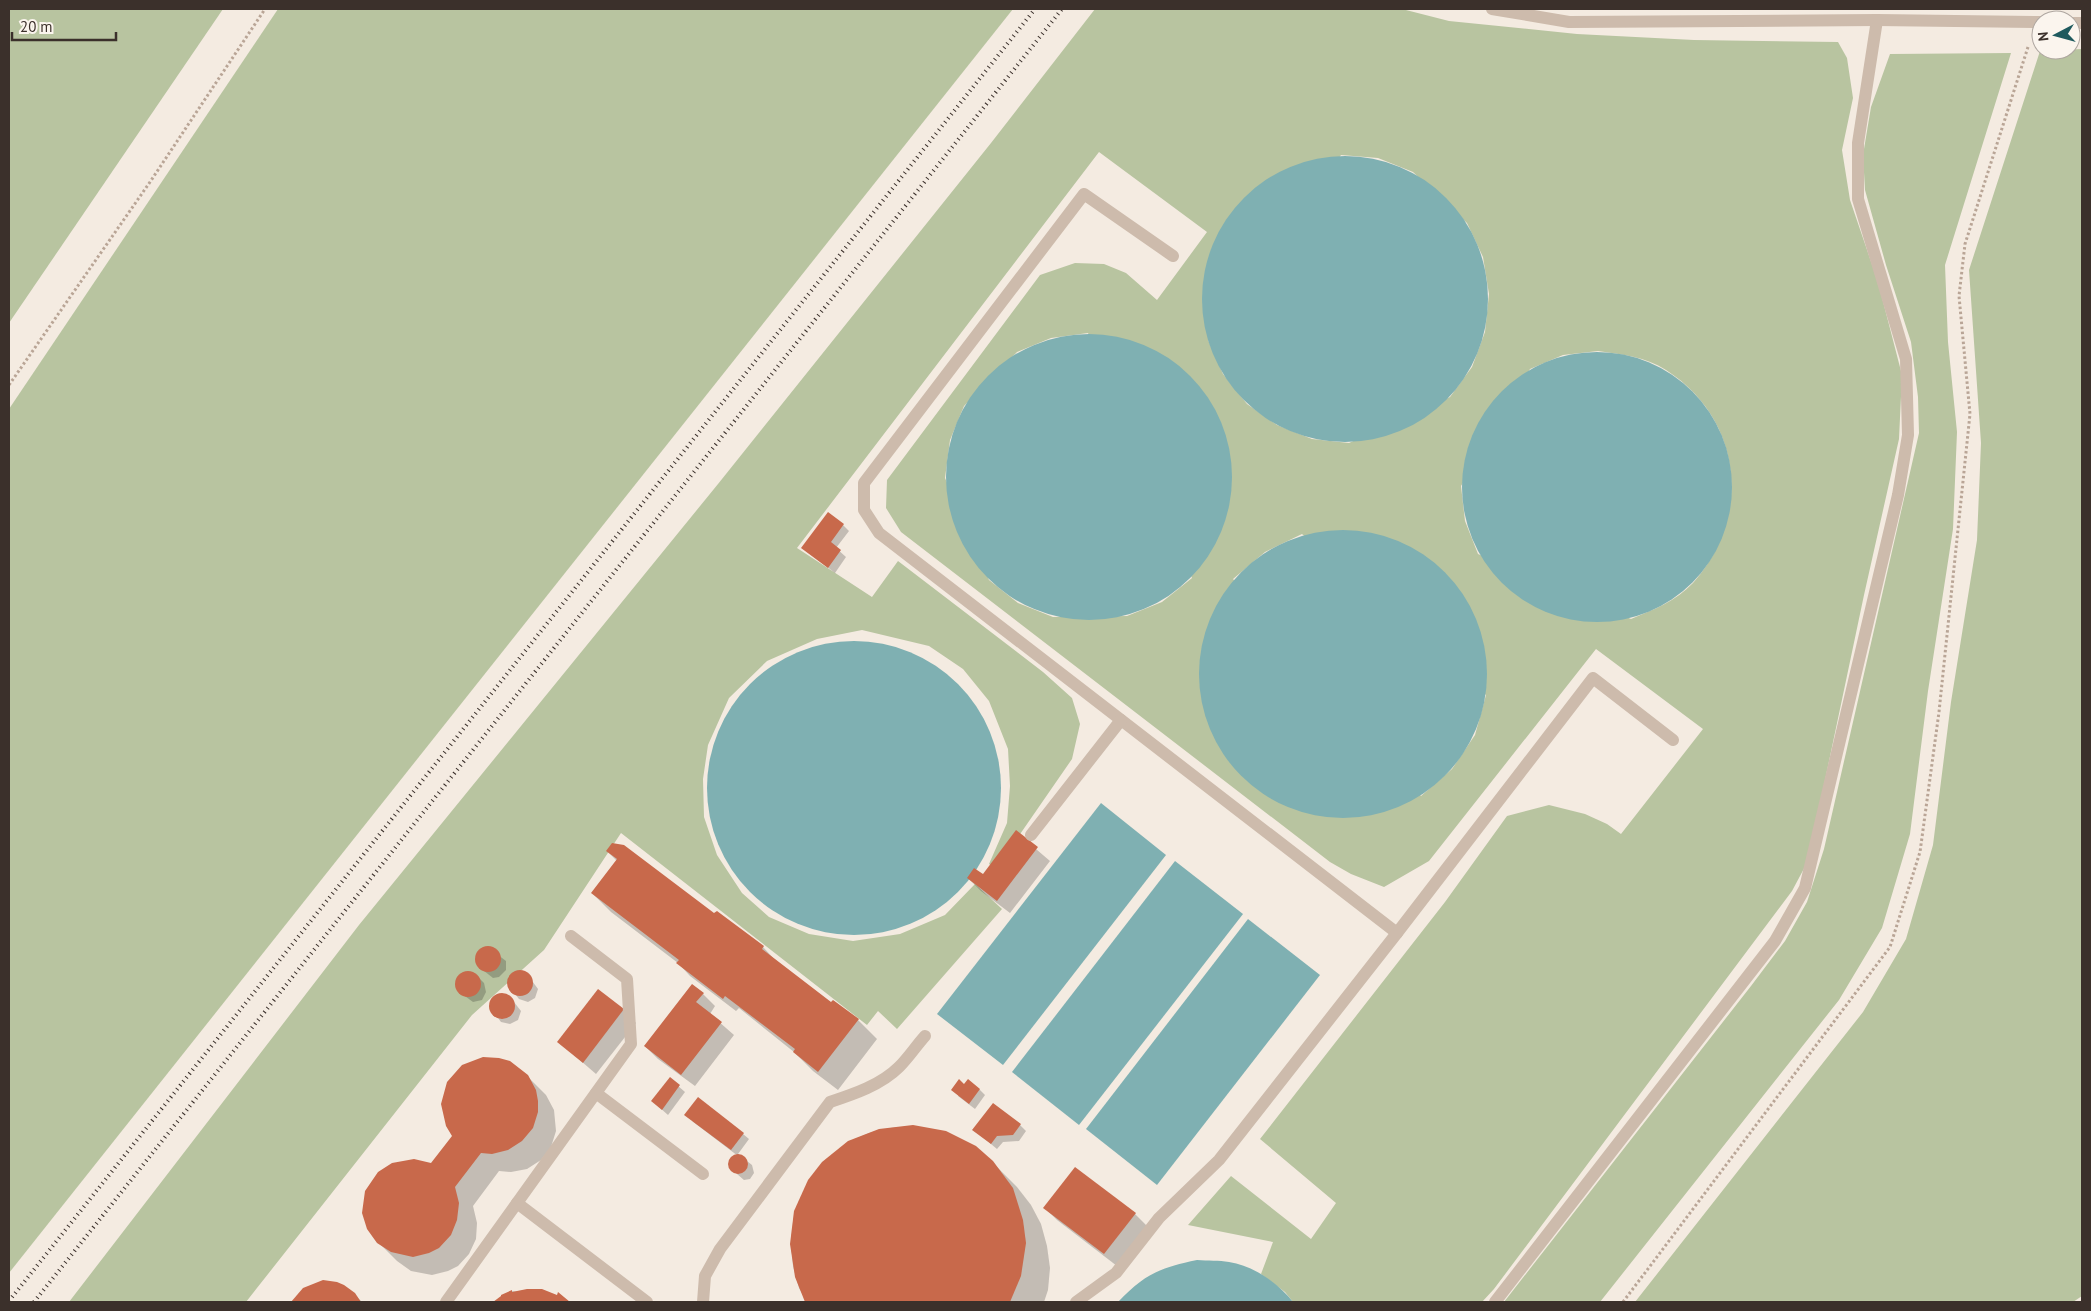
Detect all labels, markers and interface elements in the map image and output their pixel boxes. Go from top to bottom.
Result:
scale bar [12,10,116,42]
north arrow [2031,10,2081,60]
text: 20 m [20,17,53,36]
text: N [2034,31,2053,42]

